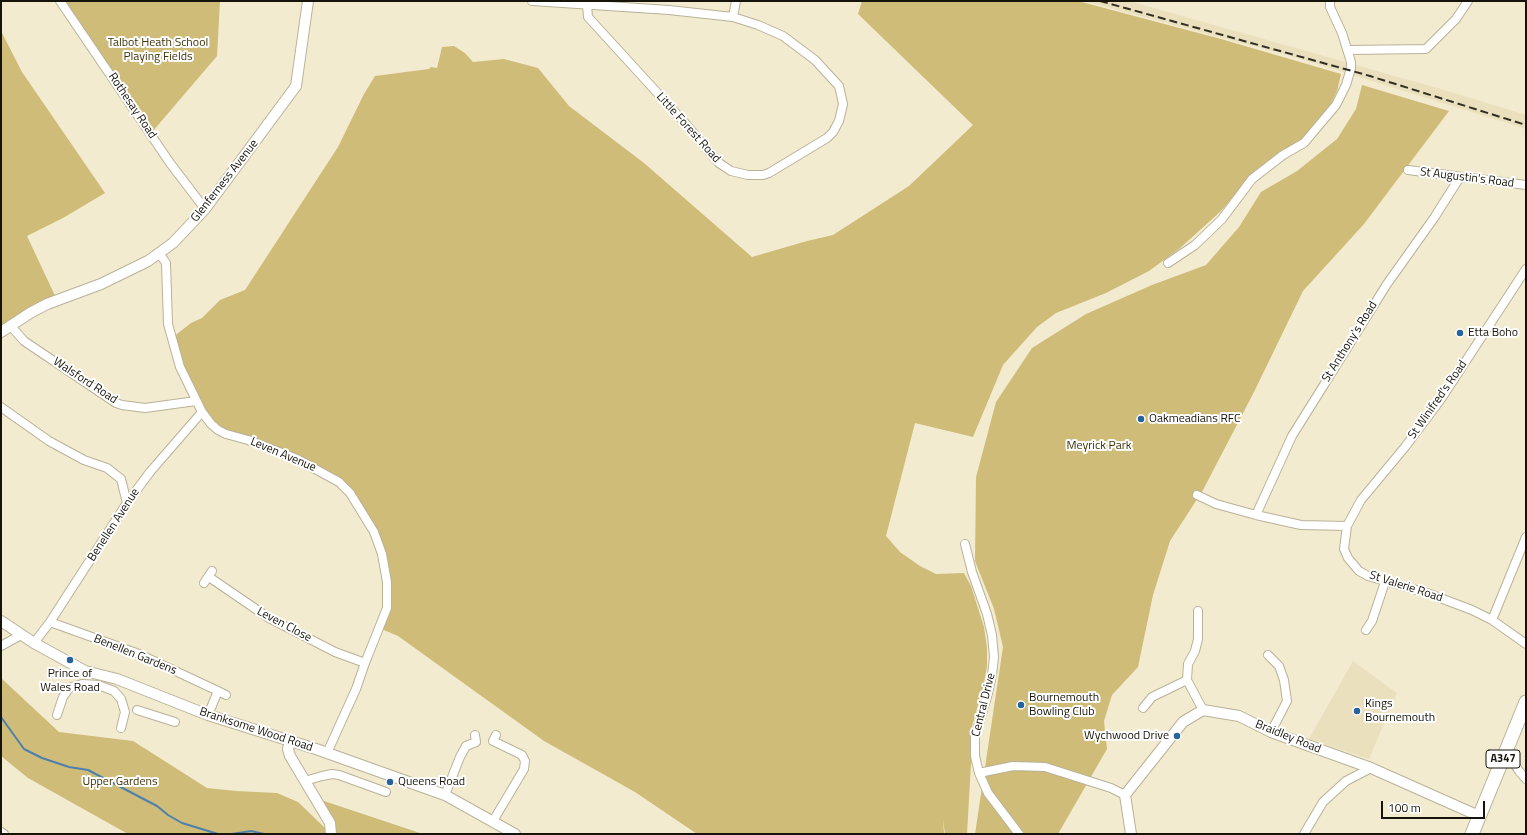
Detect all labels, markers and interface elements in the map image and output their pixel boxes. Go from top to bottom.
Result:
park label: Talbot Heath School Playing Fields [108,36,208,64]
street label: Rothesay Road [105,70,159,142]
street label: Little Forest Road [653,90,723,166]
street label: Glenferness Avenue [188,137,262,225]
street label: St Augustin's Road [1419,165,1515,191]
street label: St Anthony's Road [1319,299,1381,385]
place label: Etta Boho [1468,326,1518,340]
marker: Etta Boho [1455,328,1465,338]
street label: Walsford Road [50,355,120,407]
street label: St Winifred's Road [1406,358,1470,442]
place label: Oakmeadians RFC [1149,412,1241,426]
marker: Oakmeadians RFC [1136,414,1146,424]
street label: Leven Avenue [248,435,318,475]
park label: Meyrick Park [1066,439,1132,453]
street label: Benellen Avenue [85,486,143,564]
street label: St Valerie Road [1368,568,1444,606]
street label: Leven Close [254,605,314,645]
street label: Benellen Gardens [91,632,179,678]
marker: Prince of Wales Road [65,655,75,665]
place label: Prince of Wales Road [40,667,100,695]
street label: Central Drive [969,672,999,738]
place label: Bournemouth Bowling Club [1029,691,1099,719]
place label: Kings Bournemouth [1365,697,1435,725]
marker: Bournemouth Bowling Club [1016,700,1026,710]
street label: Branksome Wood Road [197,705,315,755]
marker: Kings Bournemouth [1352,706,1362,716]
street label: Braidley Road [1253,717,1323,757]
place label: Wychwood Drive [1084,729,1169,743]
marker: Wychwood Drive [1172,731,1182,741]
road number: A347 [1486,750,1520,768]
park label: Upper Gardens [82,775,158,789]
place label: Queens Road [398,775,465,789]
marker: Queens Road [385,777,395,787]
scale bar [1383,793,1487,819]
text: 100 m [1388,798,1421,817]

